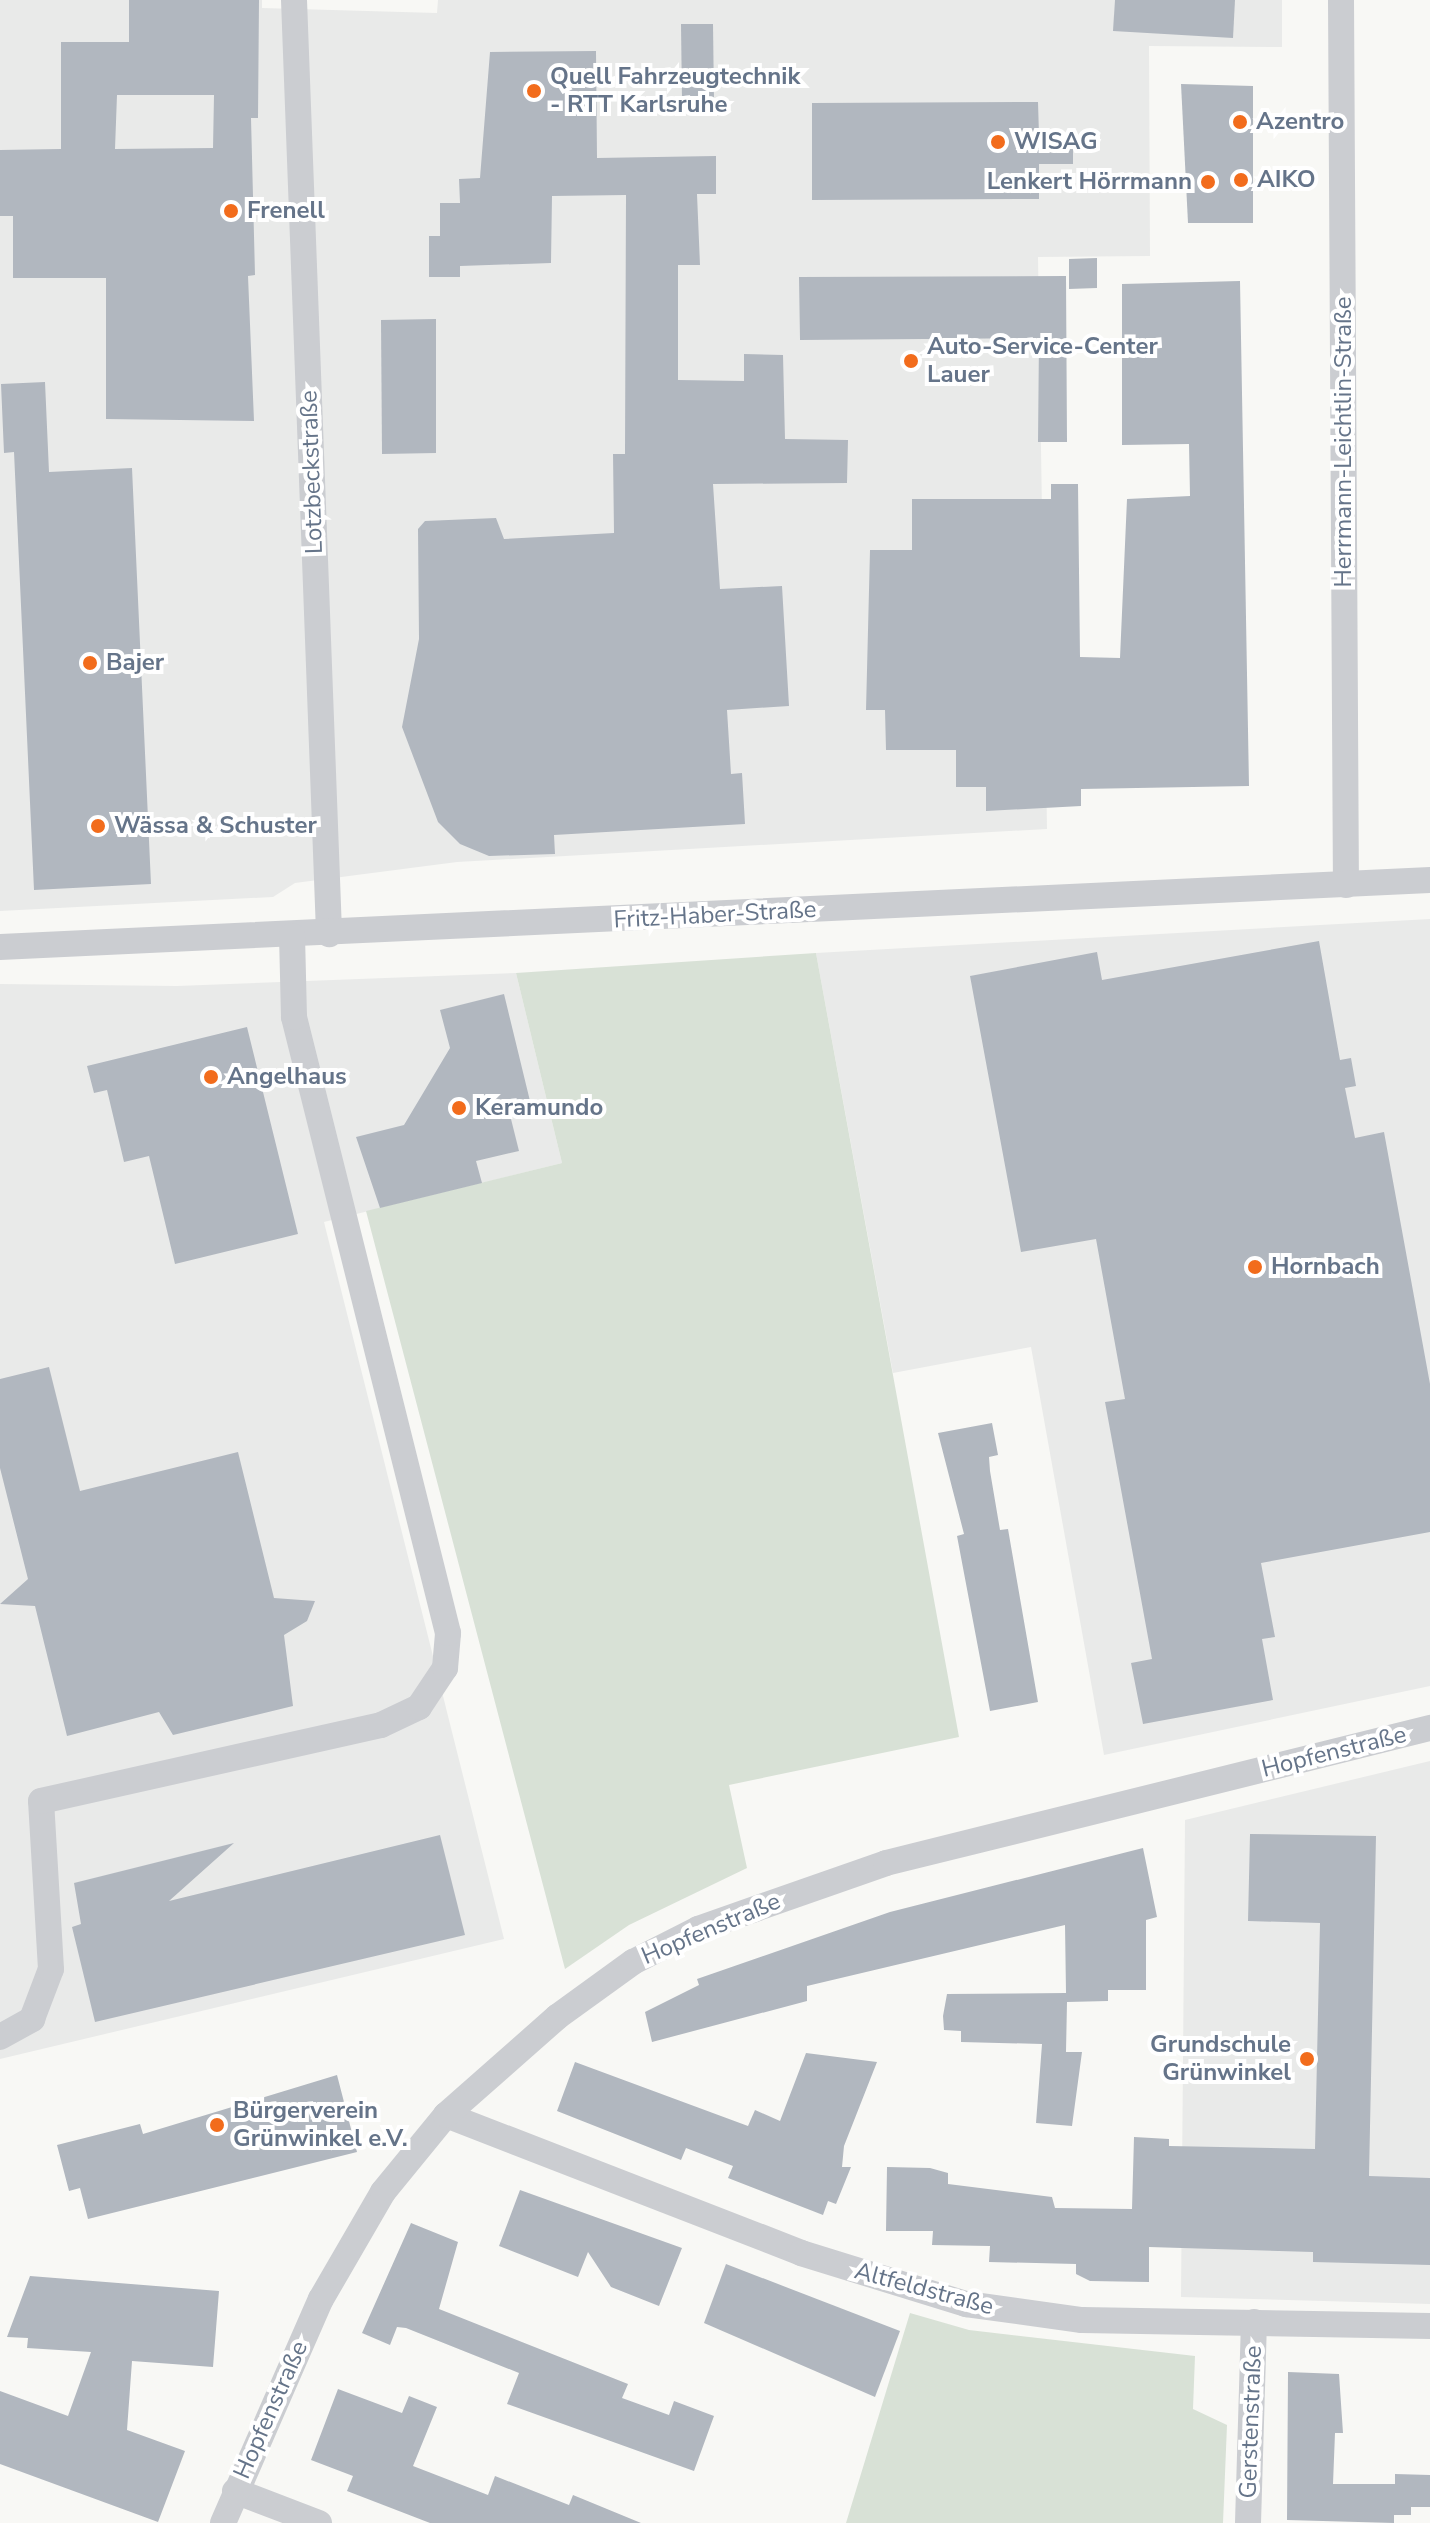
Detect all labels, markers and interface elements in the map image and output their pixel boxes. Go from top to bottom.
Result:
place label: Quell Fahrzeugtechnik - RTT Karlsruhe [550,63,800,119]
marker: Quell Fahrzeugtechnik - RTT Karlsruhe [525,82,543,100]
place label: Azentro [1256,108,1344,136]
marker: Azentro [1231,113,1249,131]
place label: WISAG [1014,128,1098,156]
marker: WISAG [989,133,1007,151]
place label: AIKO [1257,166,1316,194]
place label: Lenkert Hörrmann [987,168,1192,196]
marker: AIKO [1232,171,1250,189]
marker: Lenkert Hörrmann [1199,173,1217,191]
place label: Frenell [247,197,325,225]
marker: Frenell [222,202,240,220]
street label: Herrmann-Leichtlin-Straße [1330,296,1358,588]
place label: Auto-Service-Center Lauer [927,333,1158,389]
marker: Auto-Service-Center Lauer [902,352,920,370]
street label: Lotzbeckstraße [295,390,329,554]
place label: Bajer [106,649,164,677]
marker: Bajer [81,654,99,672]
place label: Wässa & Schuster [114,812,317,840]
marker: Wässa & Schuster [89,817,107,835]
street label: Fritz-Haber-Straße [613,895,817,935]
place label: Angelhaus [227,1063,347,1091]
marker: Angelhaus [202,1068,220,1086]
place label: Keramundo [475,1094,603,1122]
marker: Keramundo [450,1099,468,1117]
place label: Hornbach [1271,1253,1380,1281]
marker: Hornbach [1246,1258,1264,1276]
street label: Hopfenstraße [1259,1720,1409,1784]
street label: Hopfenstraße [637,1887,785,1971]
place label: Grundschule Grünwinkel [1150,2031,1291,2087]
marker: Grundschule Grünwinkel [1298,2050,1316,2068]
place label: Bürgerverein Grünwinkel e.V. [233,2097,408,2153]
marker: Bürgerverein Grünwinkel e.V. [208,2116,226,2134]
street label: Altfeldstraße [851,2257,997,2321]
street label: Hopfenstraße [228,2337,314,2483]
street label: Gerstenstraße [1234,2345,1268,2499]

